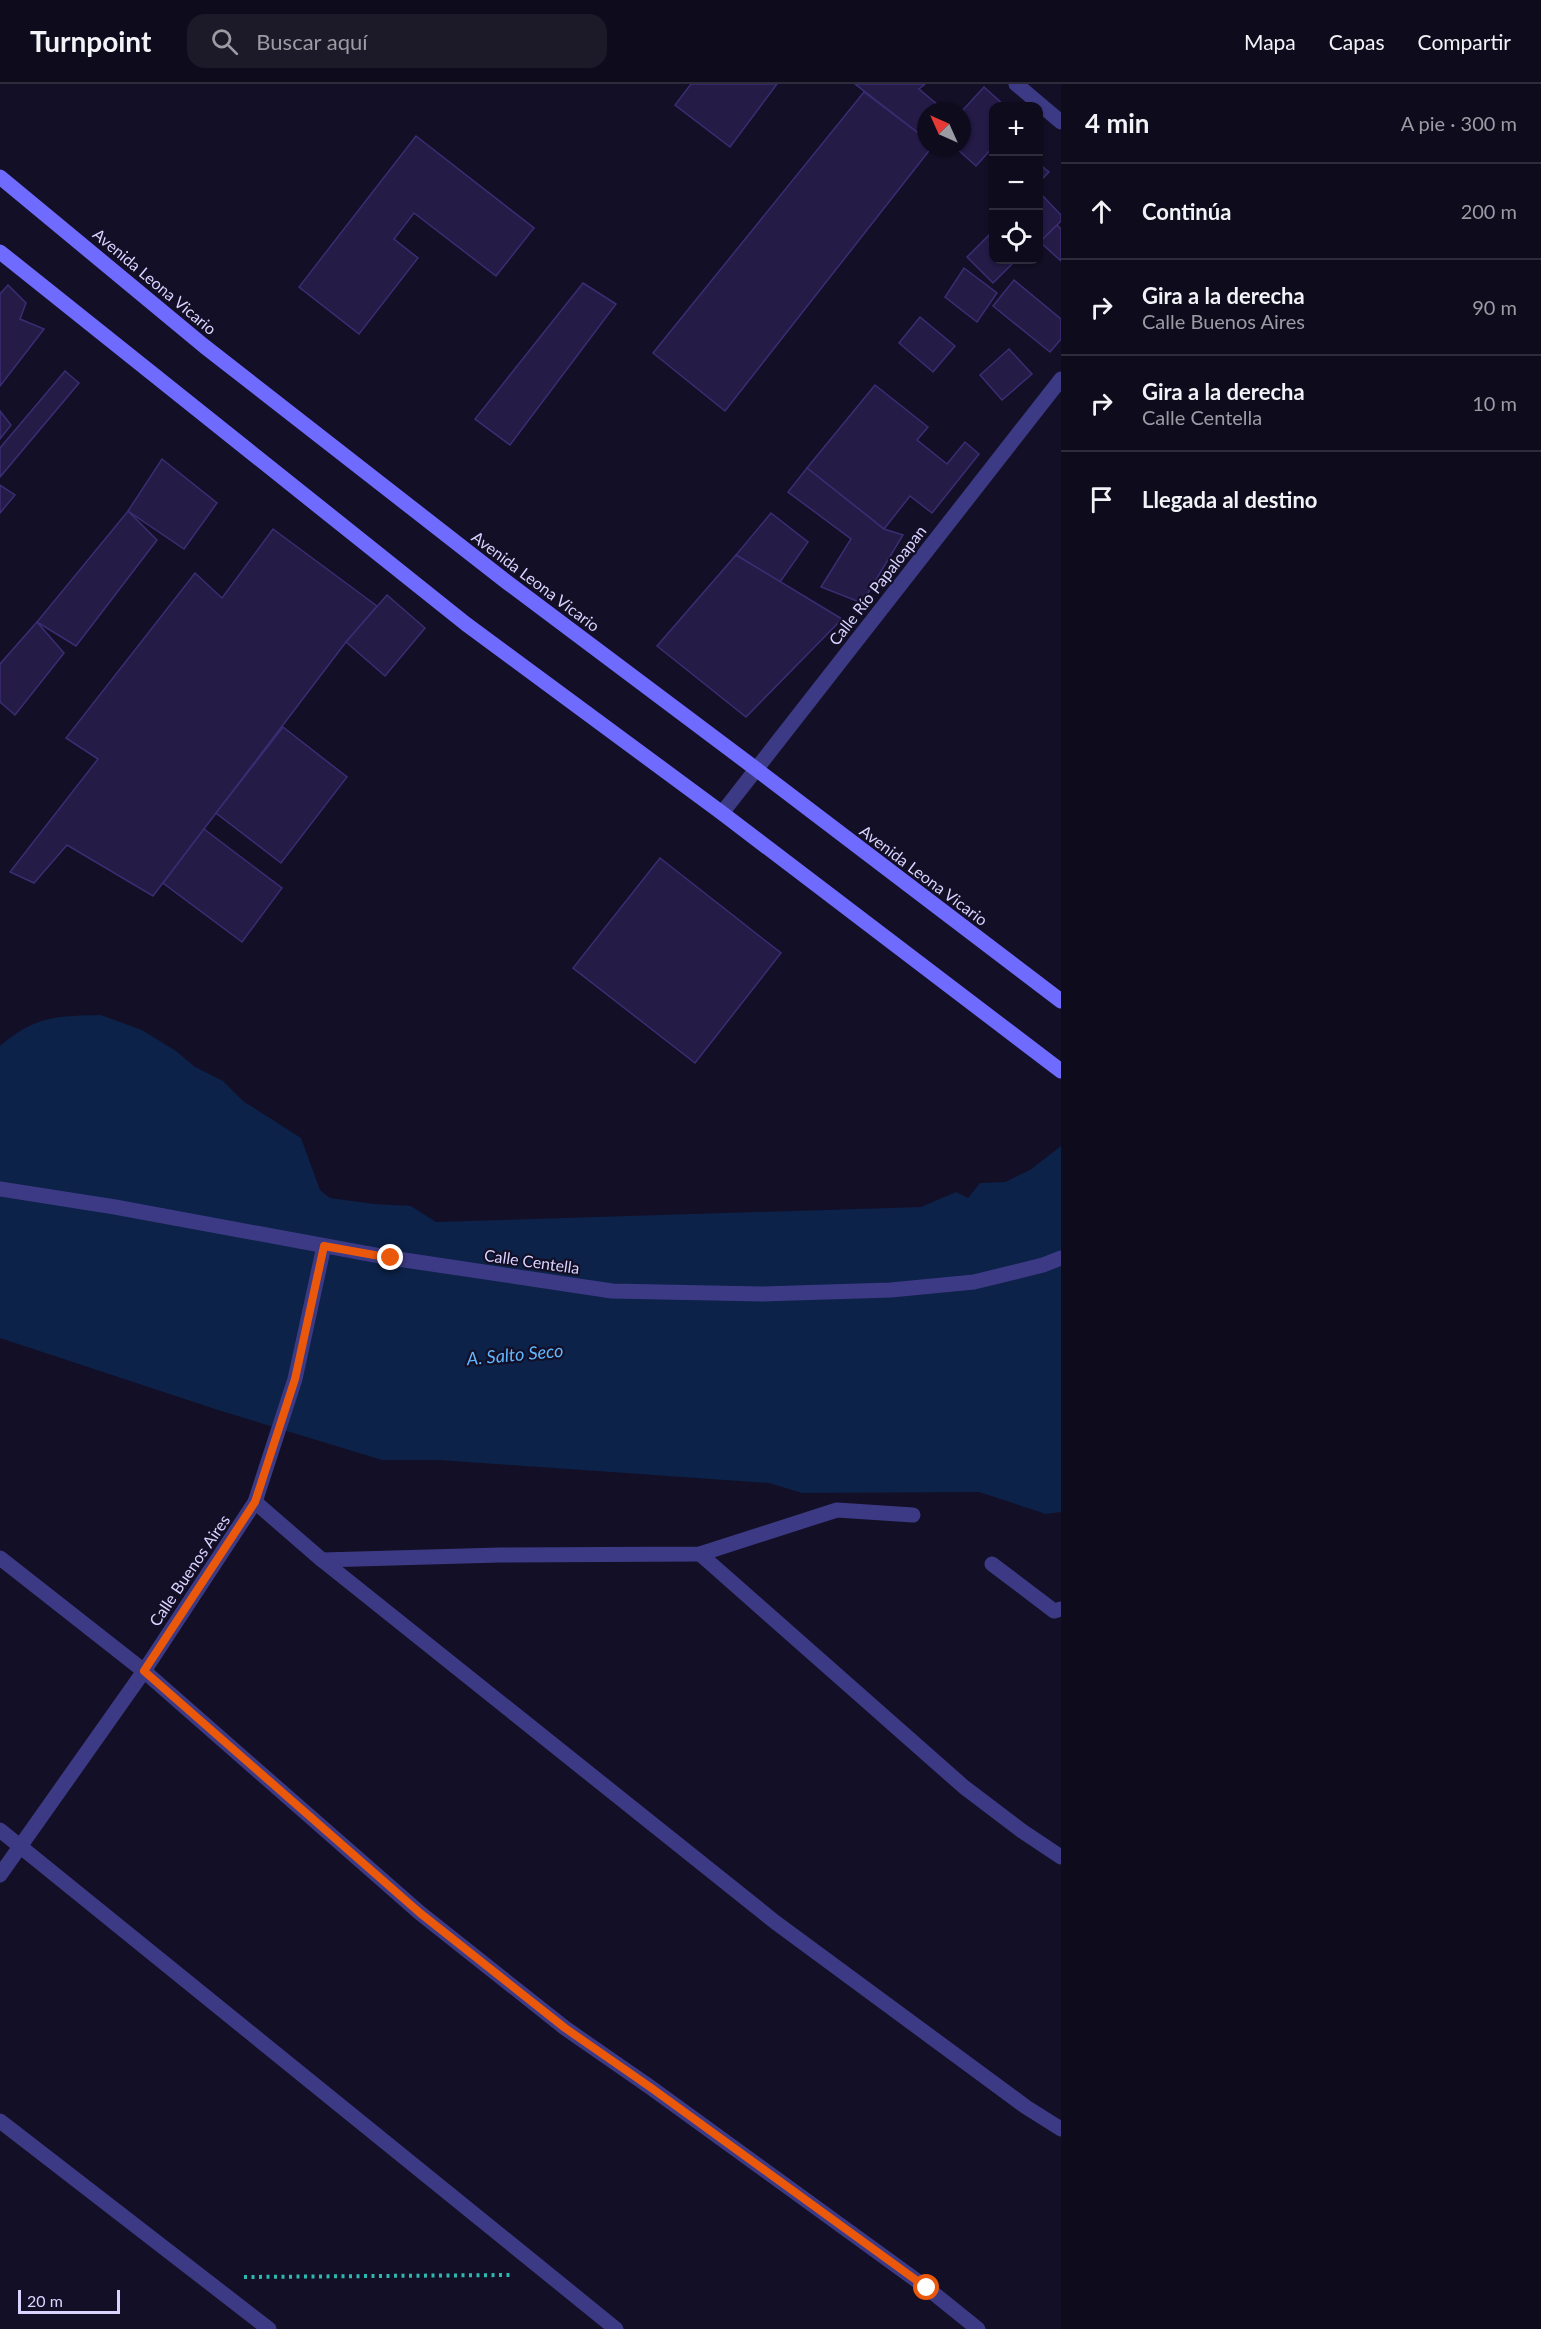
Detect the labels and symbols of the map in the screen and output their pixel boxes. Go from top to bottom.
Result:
north arrow [917,102,971,156]
street label: Avenida Leona Vicario [90,224,220,338]
street label: Calle Río Papaloapan [824,521,930,649]
street label: Avenida Leona Vicario [468,527,604,635]
street label: Avenida Leona Vicario [856,821,992,929]
route end [377,1244,403,1270]
street label: Calle Centella [483,1245,581,1277]
water label: A. Salto Seco [465,1339,564,1369]
street label: Calle Buenos Aires [145,1511,233,1629]
route start [913,2274,939,2300]
scale bar [18,2287,120,2314]

